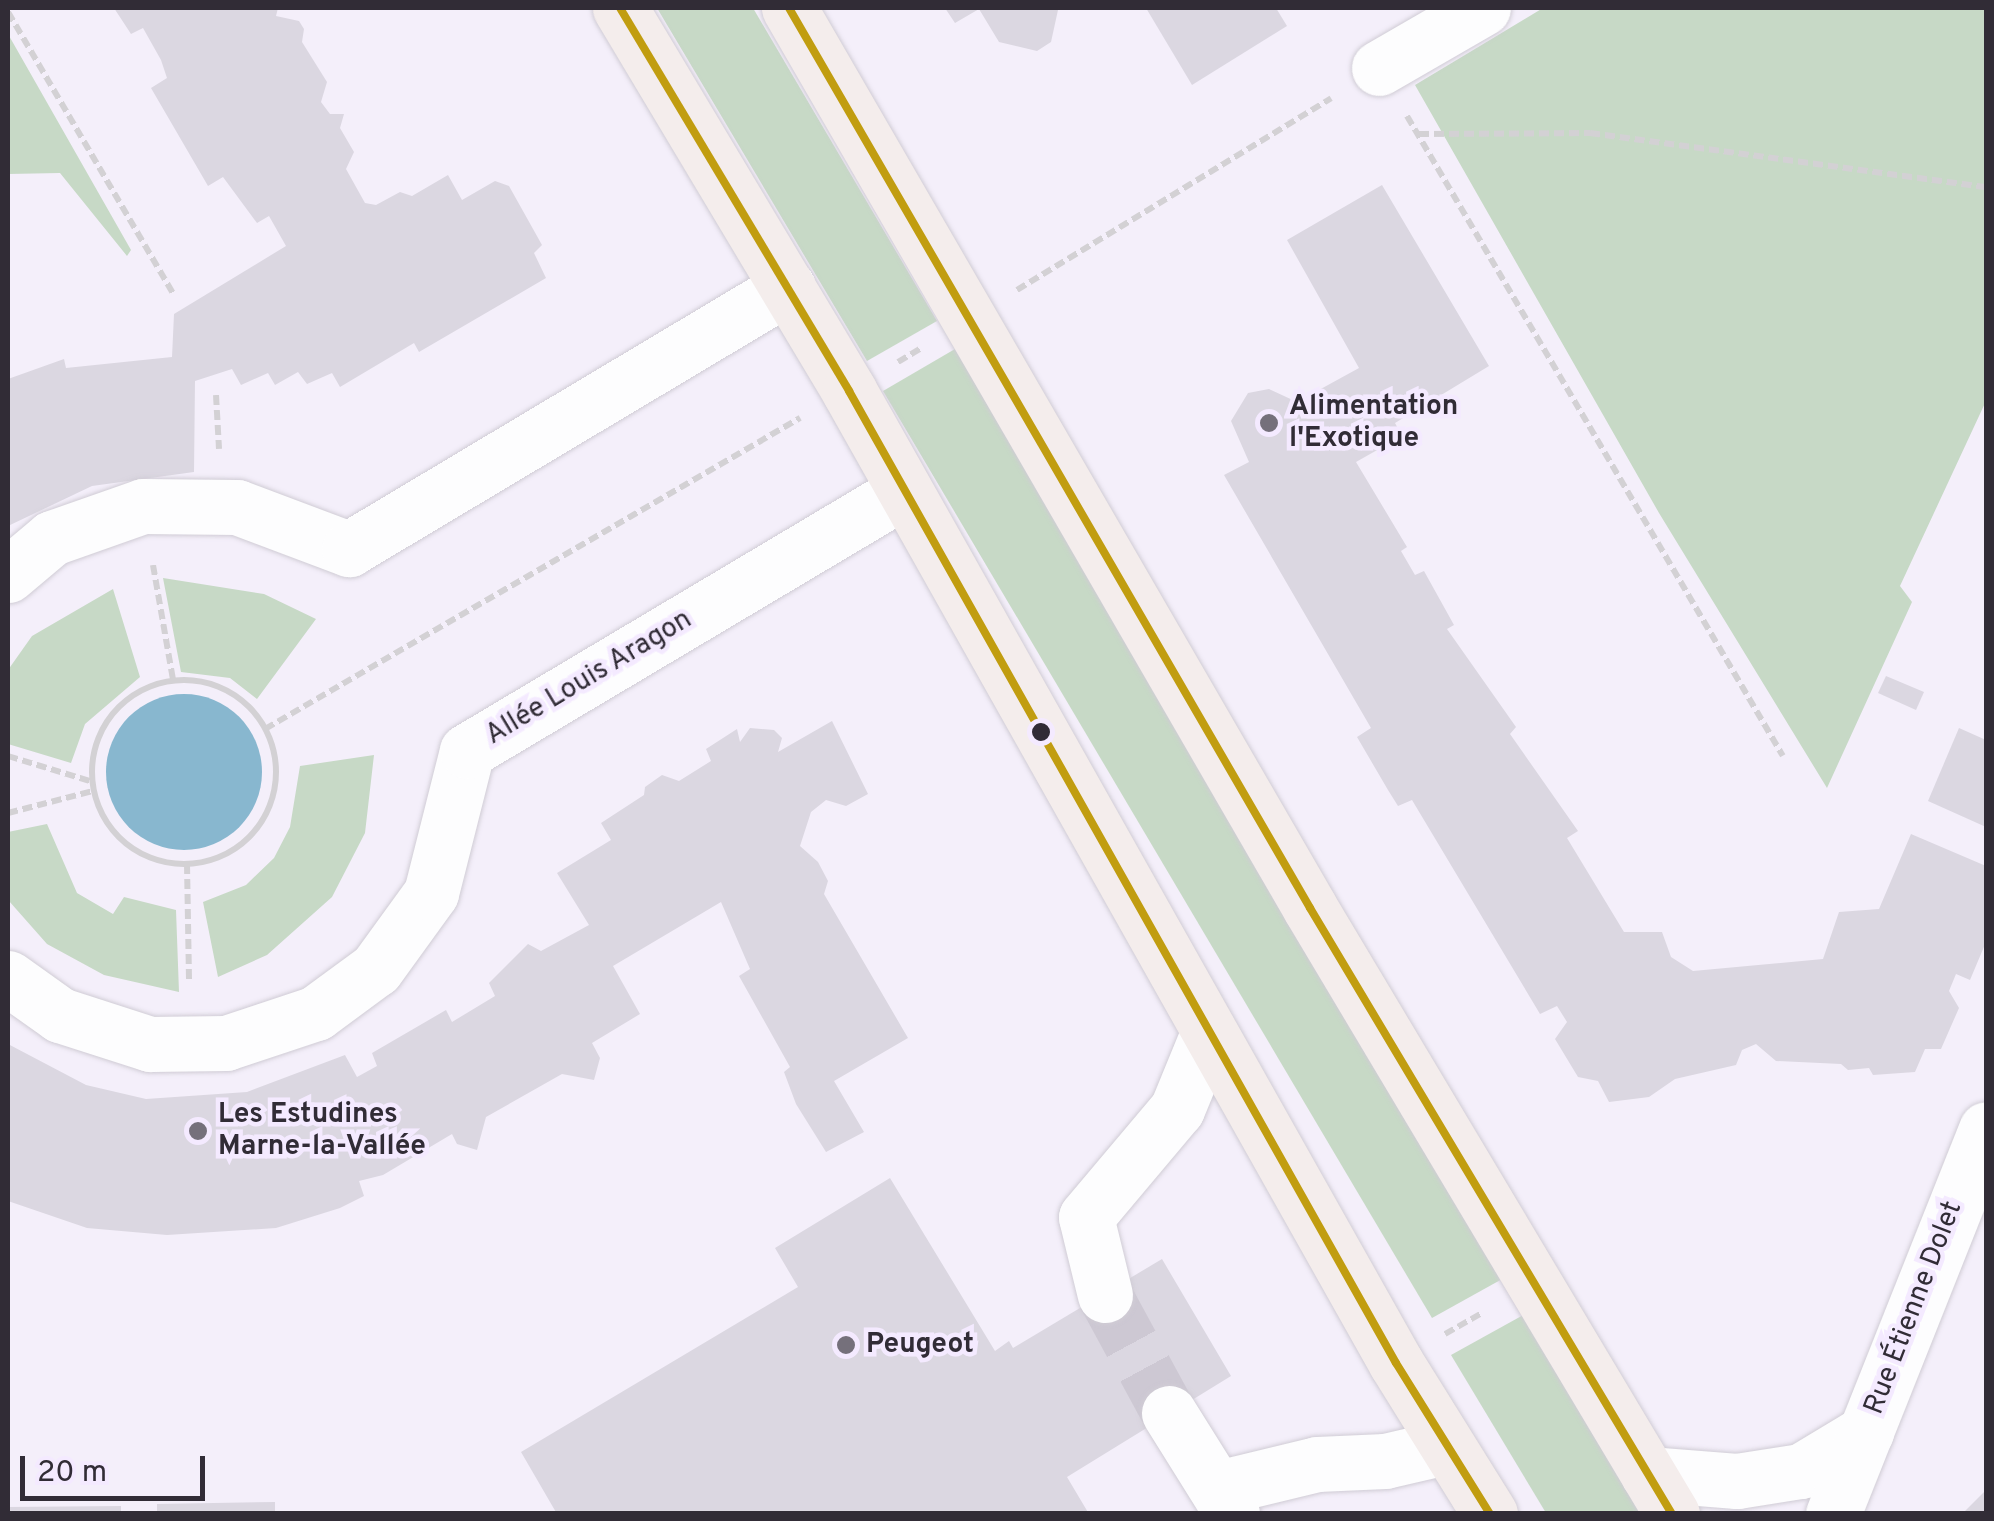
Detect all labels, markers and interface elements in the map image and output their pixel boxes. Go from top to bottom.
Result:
place label: Alimentation l'Exotique [1289,390,1458,456]
marker: Alimentation l'Exotique [1258,412,1280,434]
street label: Allée Louis Aragon [479,603,699,753]
unlabelled marker [1031,722,1051,742]
place label: Les Estudines Marne-la-Vallée [218,1098,426,1164]
marker: Les Estudines Marne-la-Vallée [187,1120,209,1142]
street label: Rue Étienne Dolet [1858,1197,1970,1419]
place label: Peugeot [866,1328,974,1362]
marker: Peugeot [835,1334,857,1356]
scale bar [25,1436,210,1498]
text: 20 m [37,1455,107,1492]

